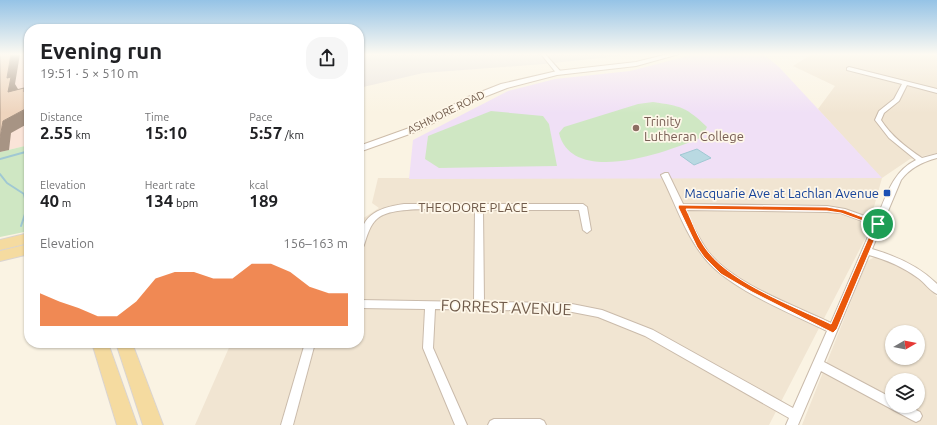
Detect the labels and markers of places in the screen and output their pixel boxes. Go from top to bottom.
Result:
place label: Trinity Lutheran College [644,114,744,143]
marker: Trinity Lutheran College [631,123,641,133]
place label: Macquarie Ave at Lachlan Avenue [684,186,879,200]
marker: Macquarie Ave at Lachlan Avenue [882,188,892,198]
pin [861,207,895,241]

